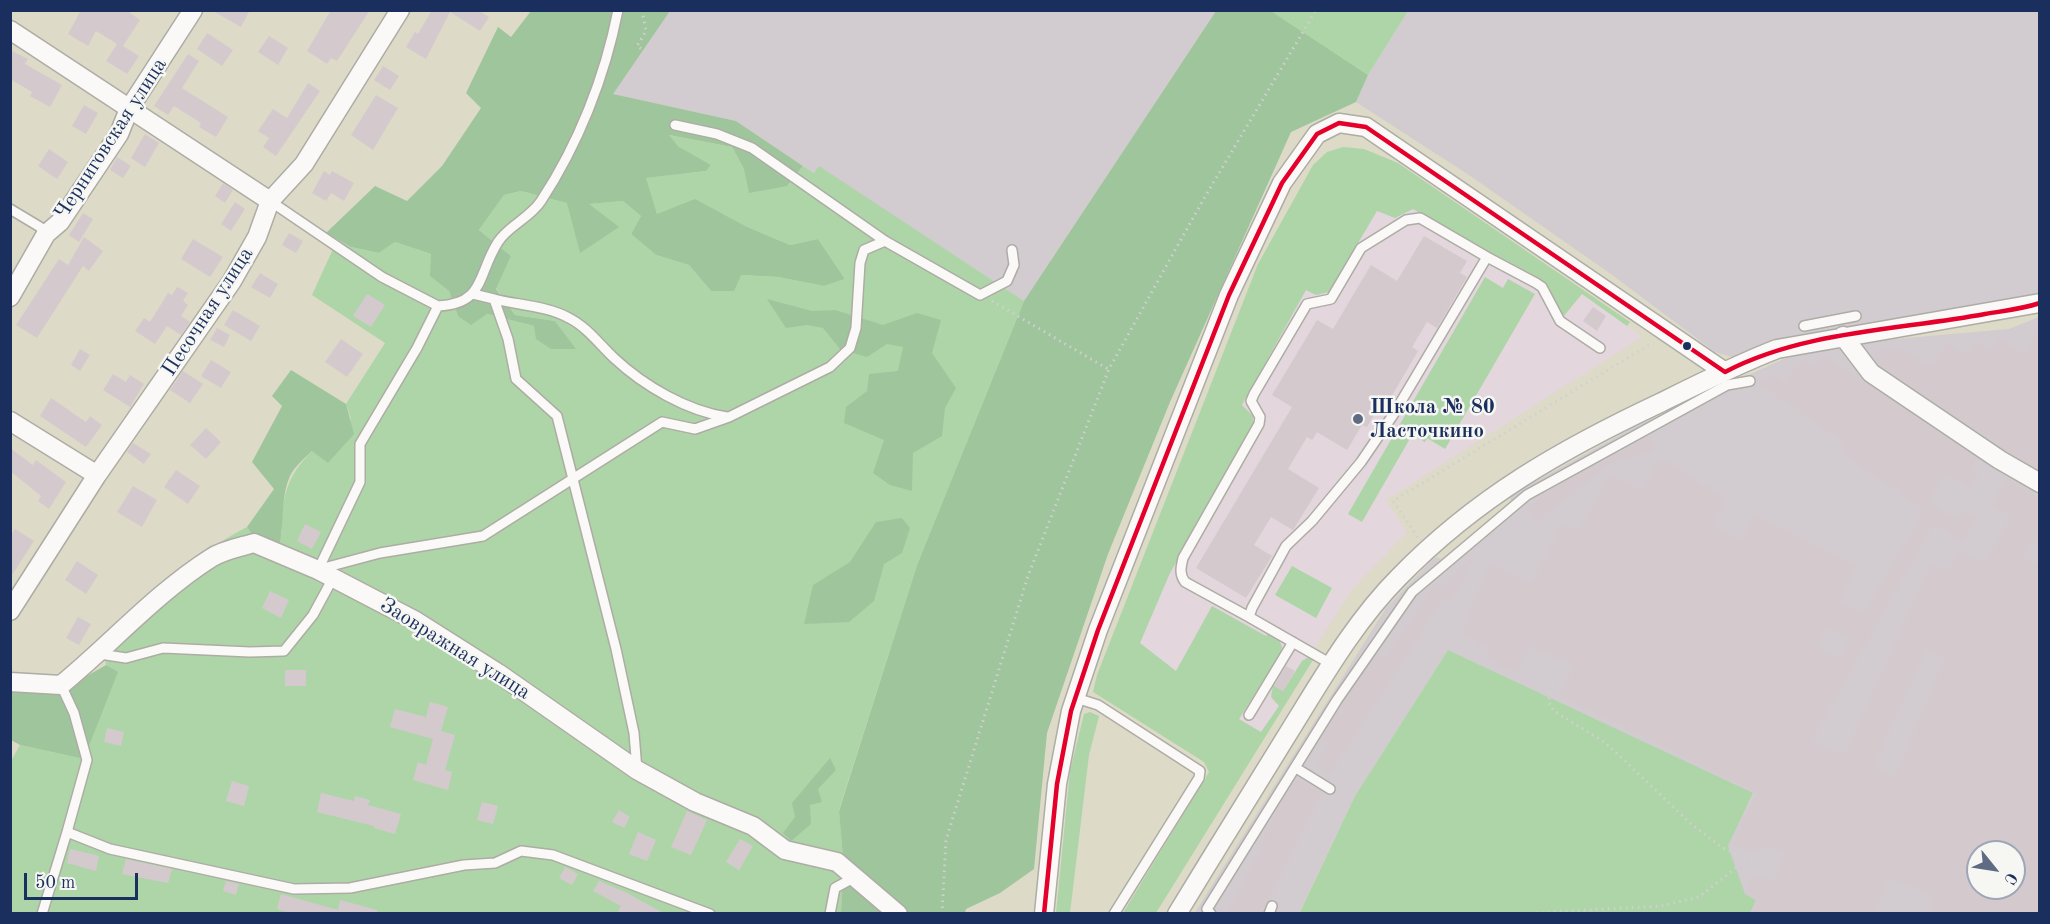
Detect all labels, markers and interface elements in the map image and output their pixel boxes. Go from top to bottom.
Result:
street label: Черниговская улица [49,53,173,225]
street label: Песочная улица [157,243,259,381]
unlabelled marker [1681,340,1693,352]
place label: Школа № 80 Ласточкино [1370,394,1495,444]
marker: Школа № 80 Ласточкино [1351,412,1365,426]
street label: Заовражная улица [375,593,535,705]
north arrow [1966,840,2026,900]
scale bar [27,861,141,899]
text: С [2000,869,2019,887]
text: 50 m [35,874,75,892]

